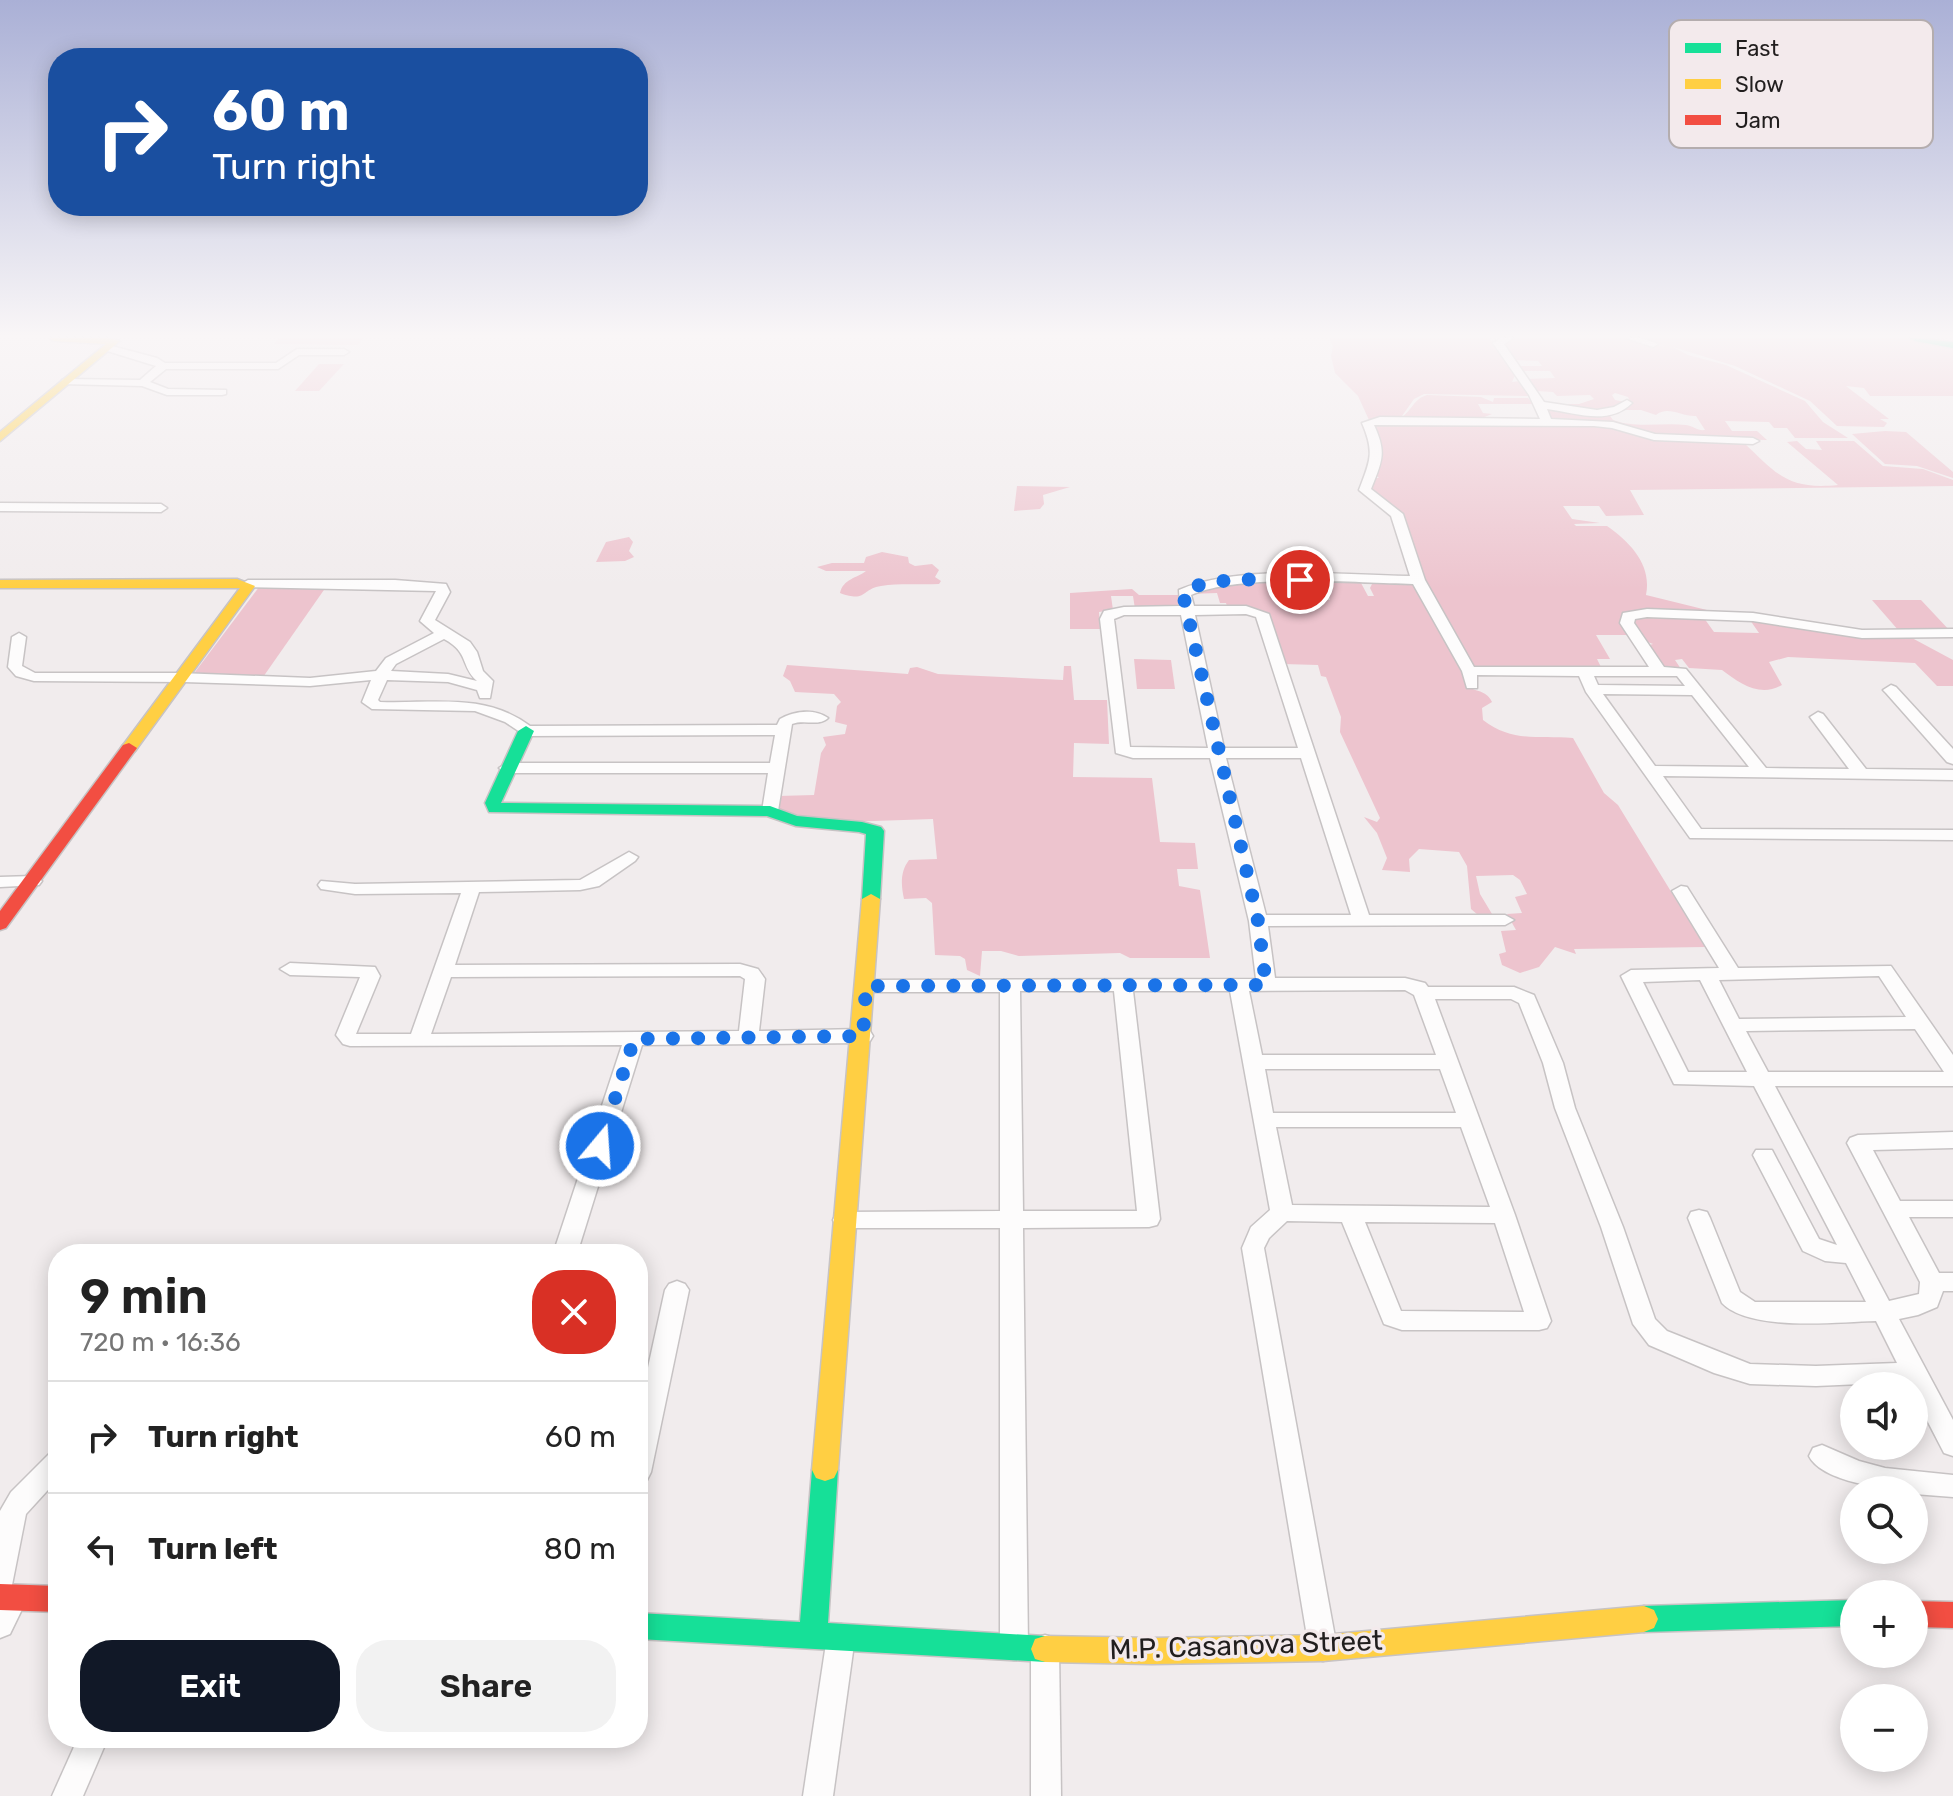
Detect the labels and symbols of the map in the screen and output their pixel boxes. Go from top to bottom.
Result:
legend [1669,20,1933,148]
text: Fast [1735,35,1780,62]
text: Slow [1735,71,1784,98]
text: Jam [1735,107,1781,134]
pin [1266,546,1334,614]
position arrow [558,1104,642,1188]
street label: M.P. Casanova Street [1109,1624,1383,1666]

